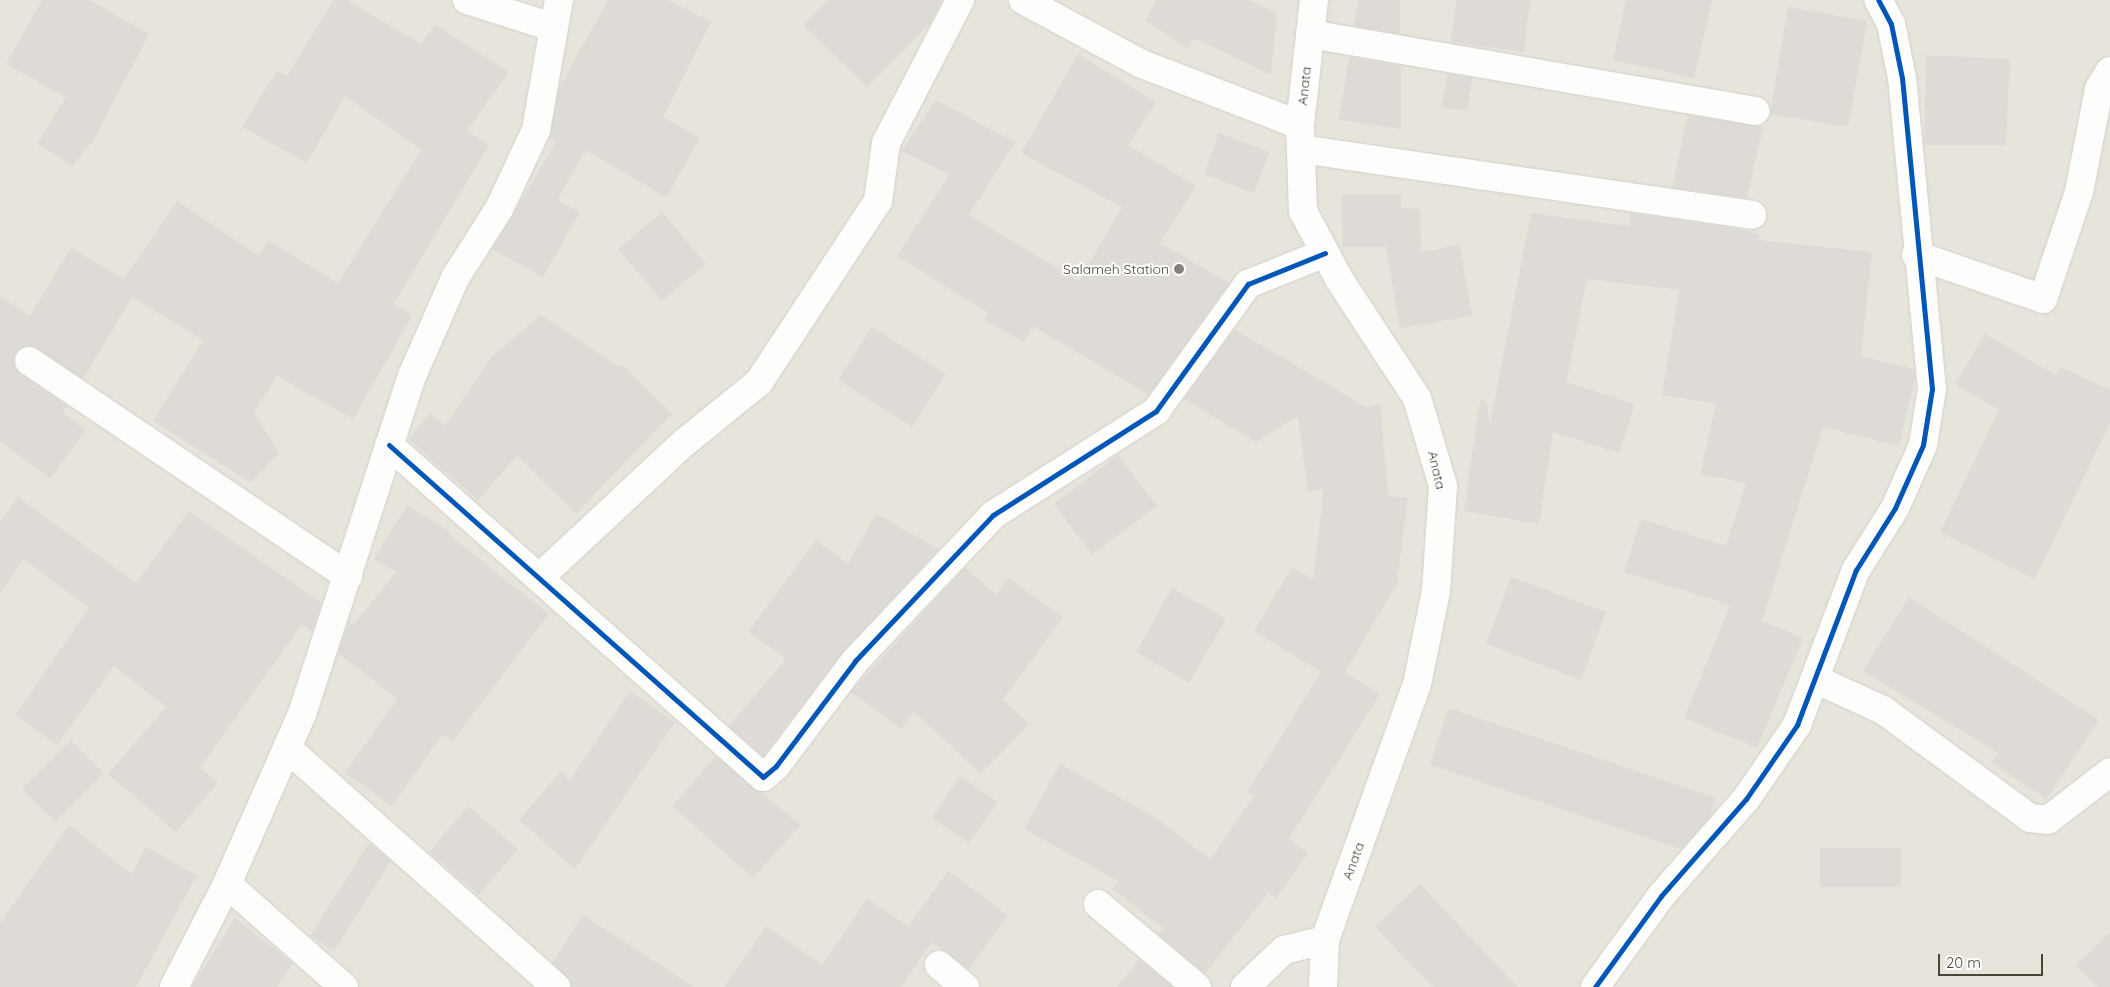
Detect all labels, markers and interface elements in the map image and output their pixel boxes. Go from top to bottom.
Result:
street label: Anata [1294,66,1314,106]
place label: Salameh Station [1063,261,1169,277]
marker: Salameh Station [1173,263,1185,275]
street label: Anata [1424,449,1450,491]
street label: Anata [1338,840,1368,882]
scale bar [1940,944,2045,976]
text: 20 m [1946,953,1981,972]

